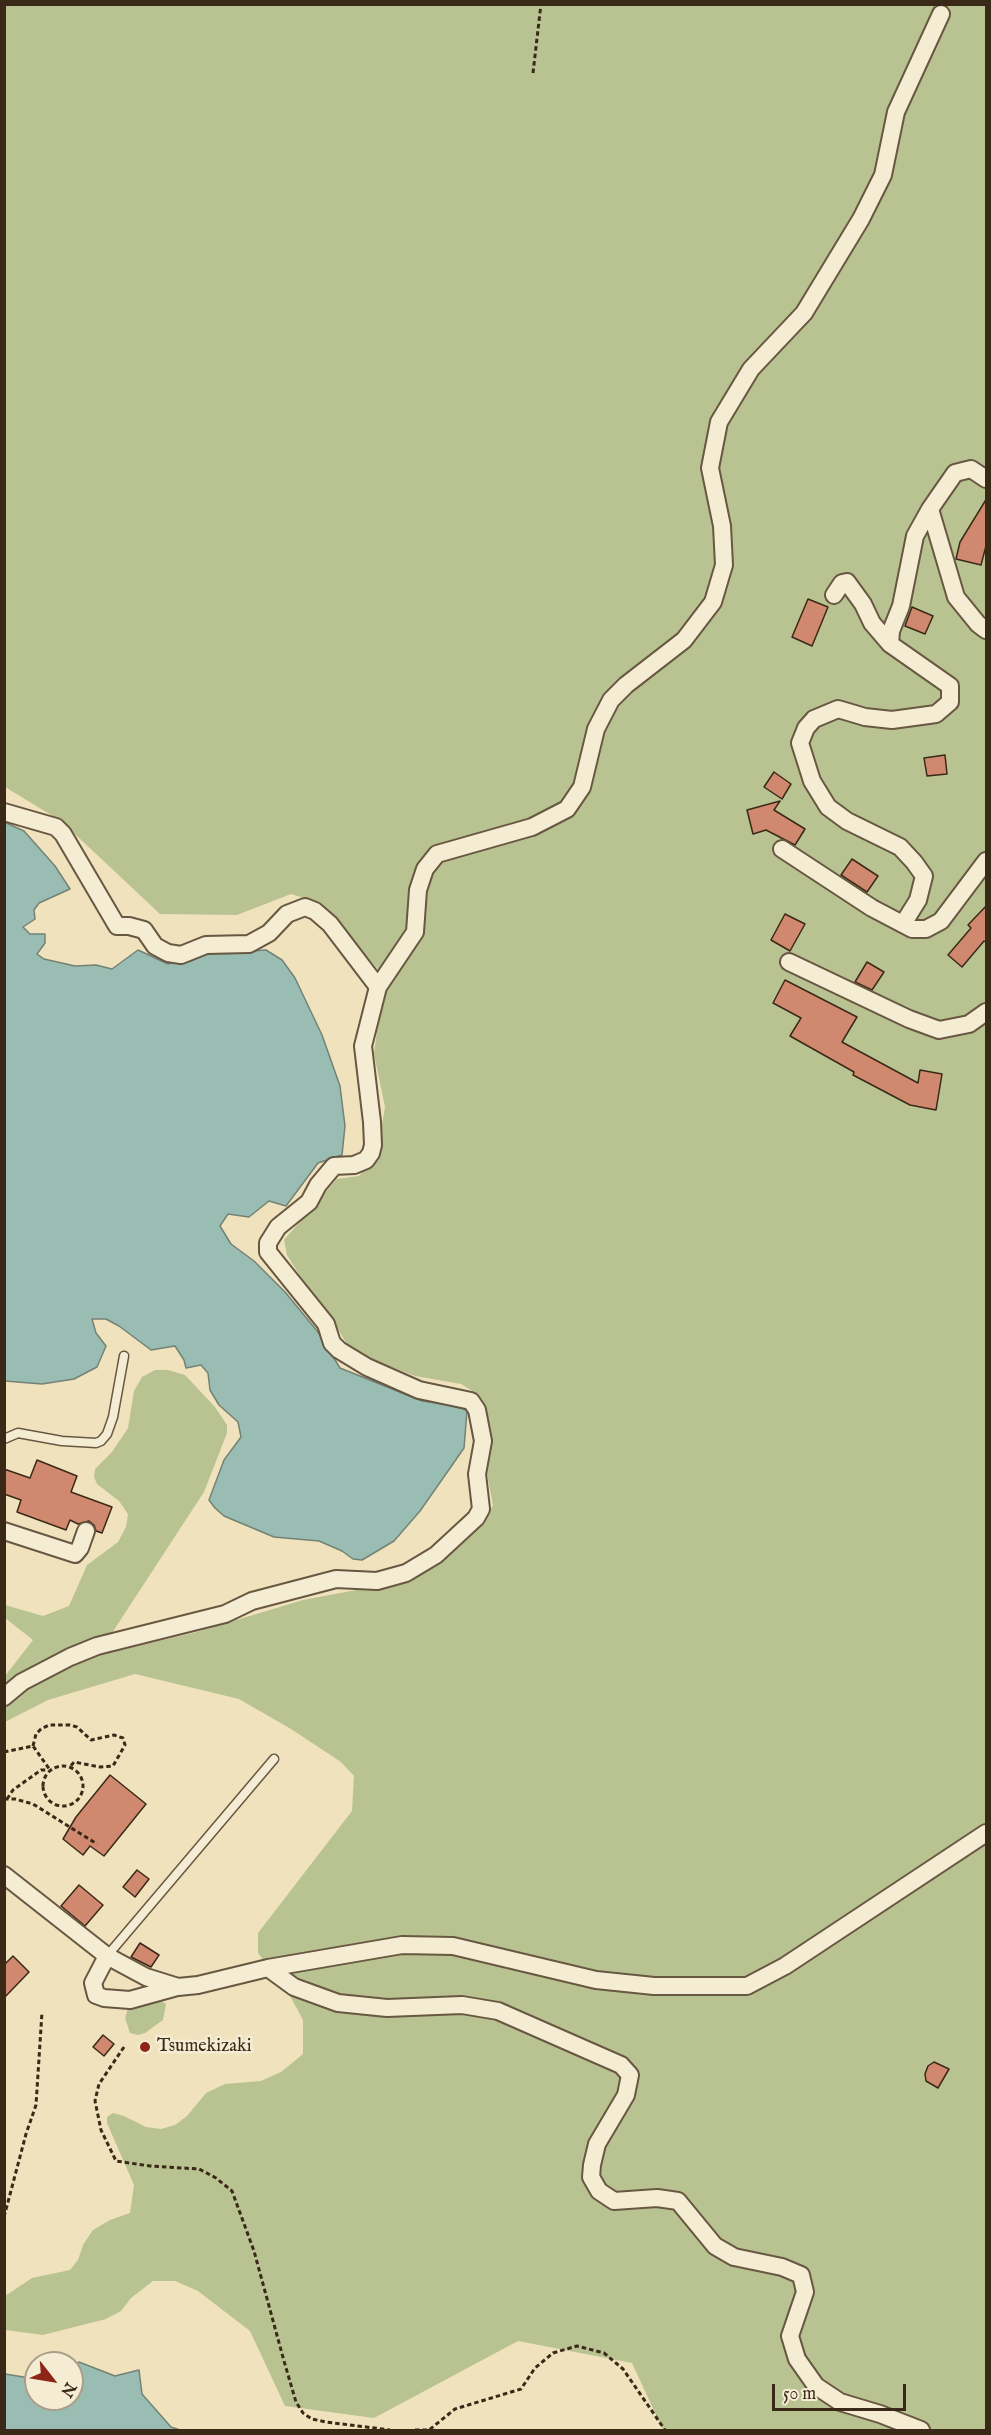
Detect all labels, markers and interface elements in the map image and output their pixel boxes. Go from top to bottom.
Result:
place label: Tsumekizaki [157,2036,252,2058]
marker: Tsumekizaki [138,2040,152,2054]
north arrow [24,2351,84,2411]
scale bar [775,2372,908,2410]
text: N [56,2378,80,2400]
text: 50 m [783,2383,816,2406]

